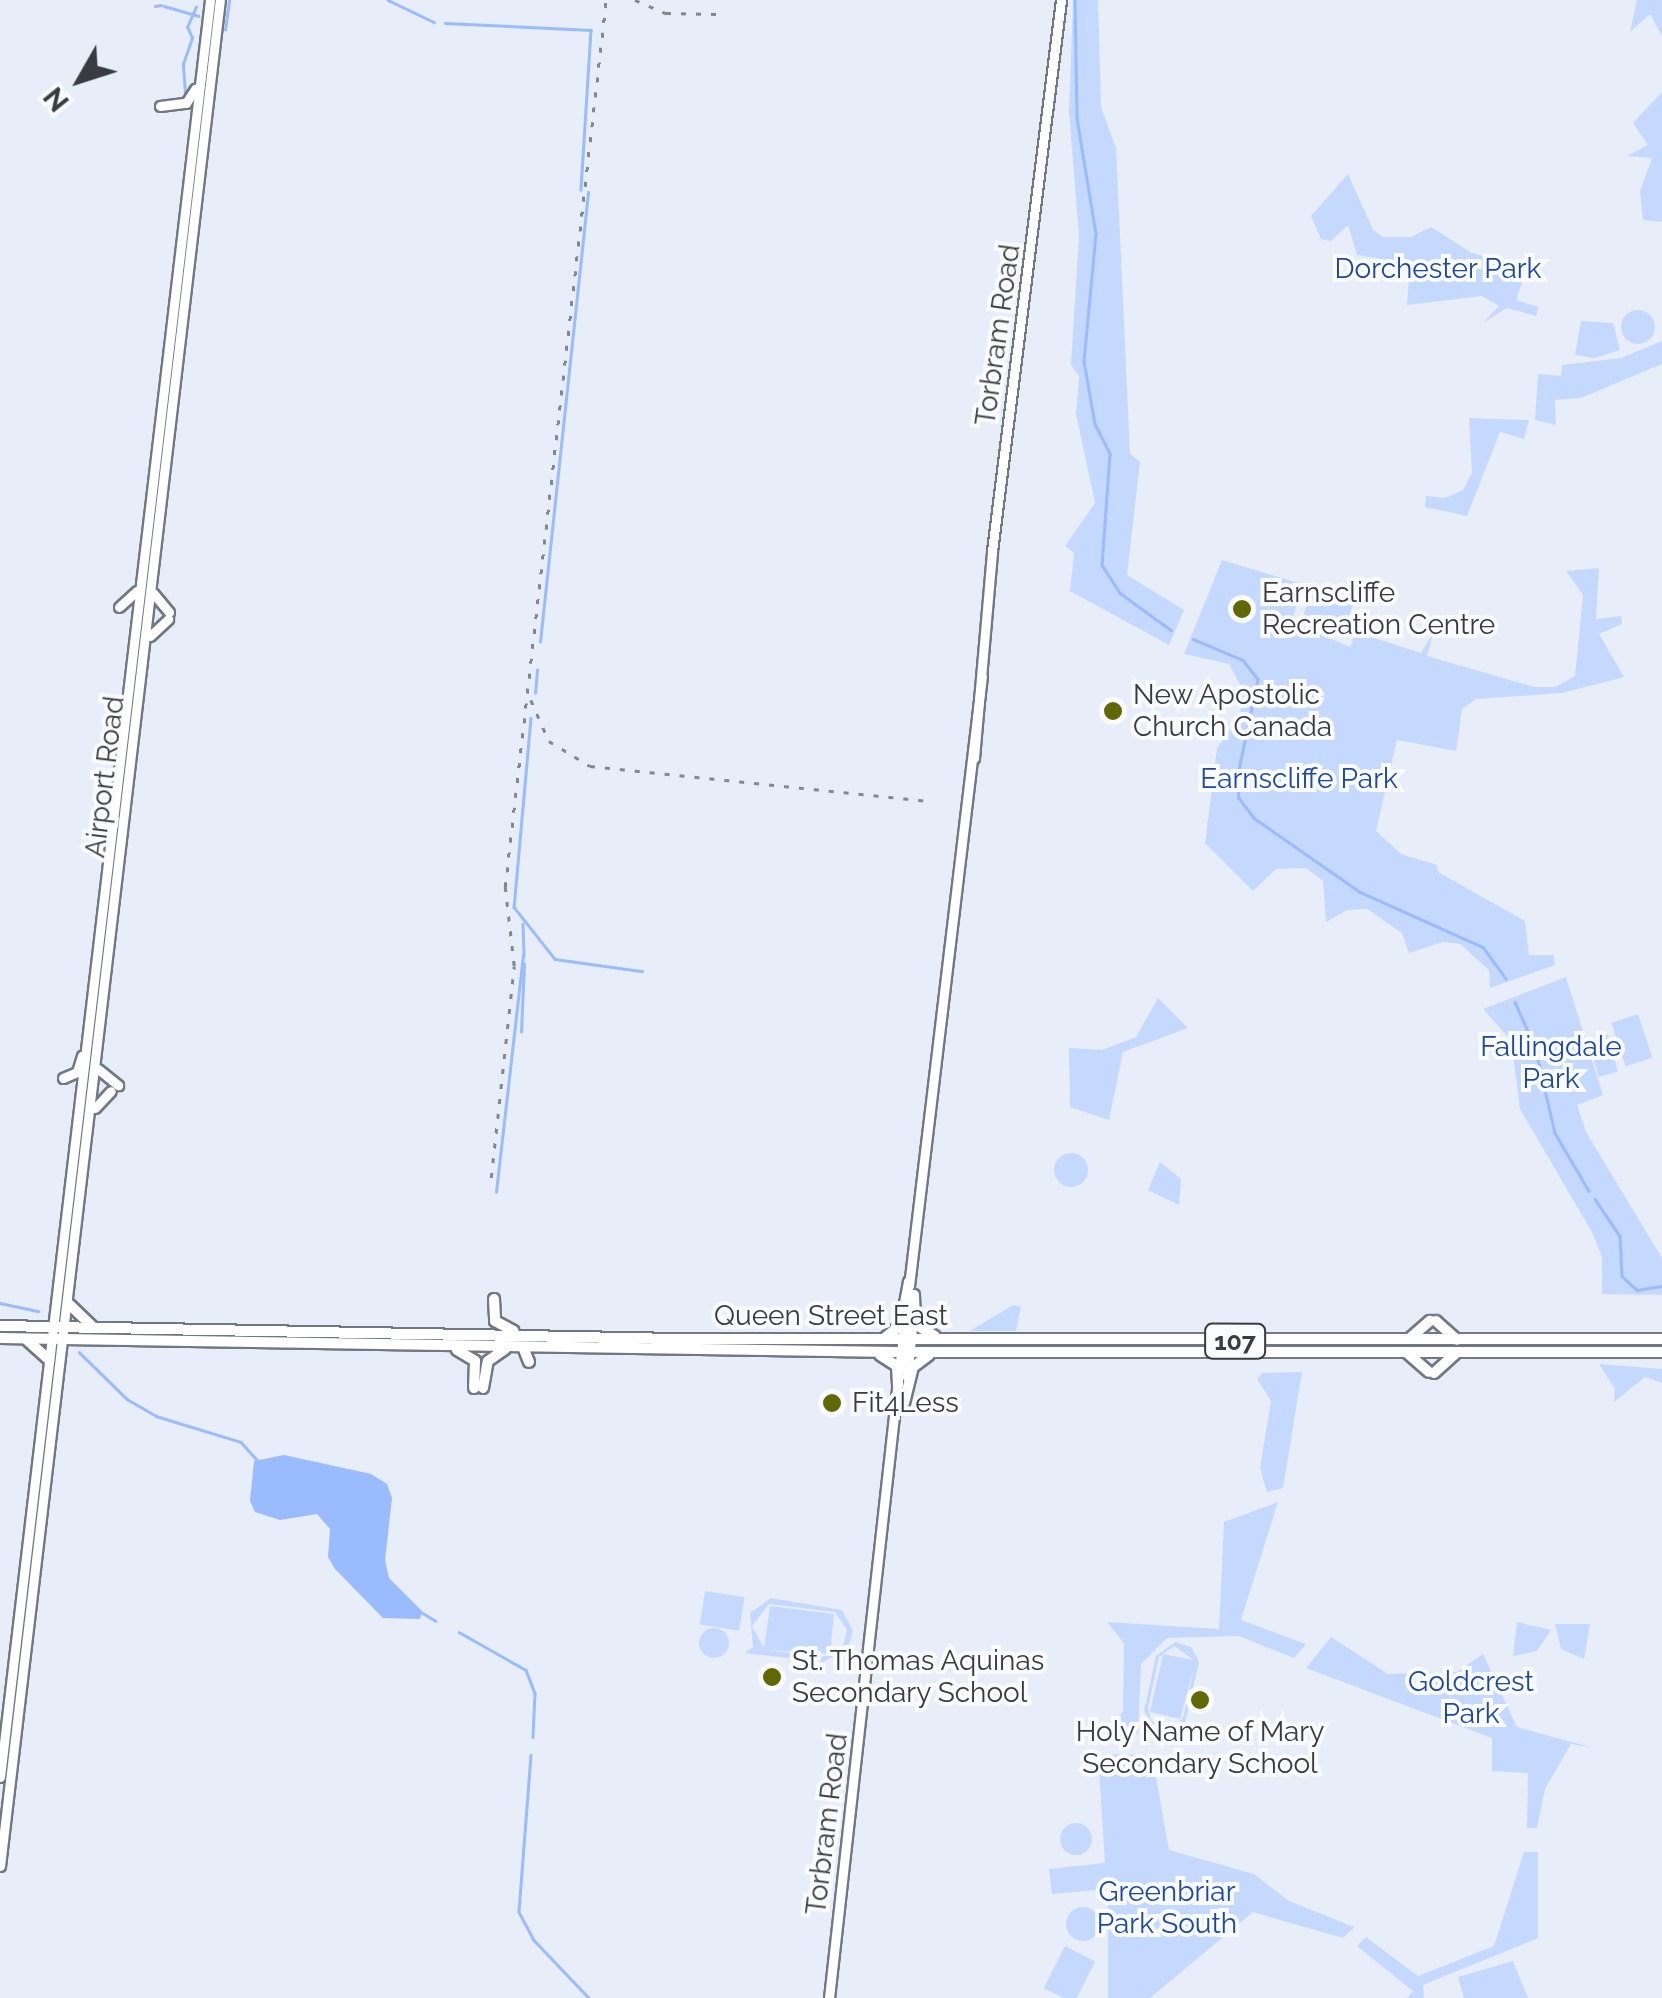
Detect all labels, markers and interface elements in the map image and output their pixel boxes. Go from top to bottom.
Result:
north arrow [30,30,130,130]
text: N [37,81,76,118]
street label: Torbram Road [969,242,1027,428]
park label: Dorchester Park [1334,252,1542,286]
place label: Earnscliffe Recreation Centre [1262,576,1495,642]
marker: Earnscliffe Recreation Centre [1231,598,1253,620]
place label: New Apostolic Church Canada [1133,678,1332,744]
street label: Airport Road [78,694,132,860]
marker: New Apostolic Church Canada [1102,700,1124,722]
park label: Earnscliffe Park [1200,762,1398,796]
park label: Fallingdale Park [1480,1030,1622,1096]
street label: Queen Street East [714,1299,948,1333]
road number: 107 [1202,1321,1268,1361]
place label: Fit4Less [852,1386,959,1420]
marker: Fit4Less [821,1392,843,1414]
place label: St. Thomas Aquinas Secondary School [792,1644,1046,1710]
park label: Goldcrest Park [1408,1665,1534,1731]
marker: St. Thomas Aquinas Secondary School [761,1666,783,1688]
marker: Holy Name of Mary Secondary School [1189,1689,1211,1711]
place label: Holy Name of Mary Secondary School [1075,1715,1325,1781]
street label: Torbram Road [799,1731,855,1917]
park label: Greenbriar Park South [1097,1875,1237,1941]

